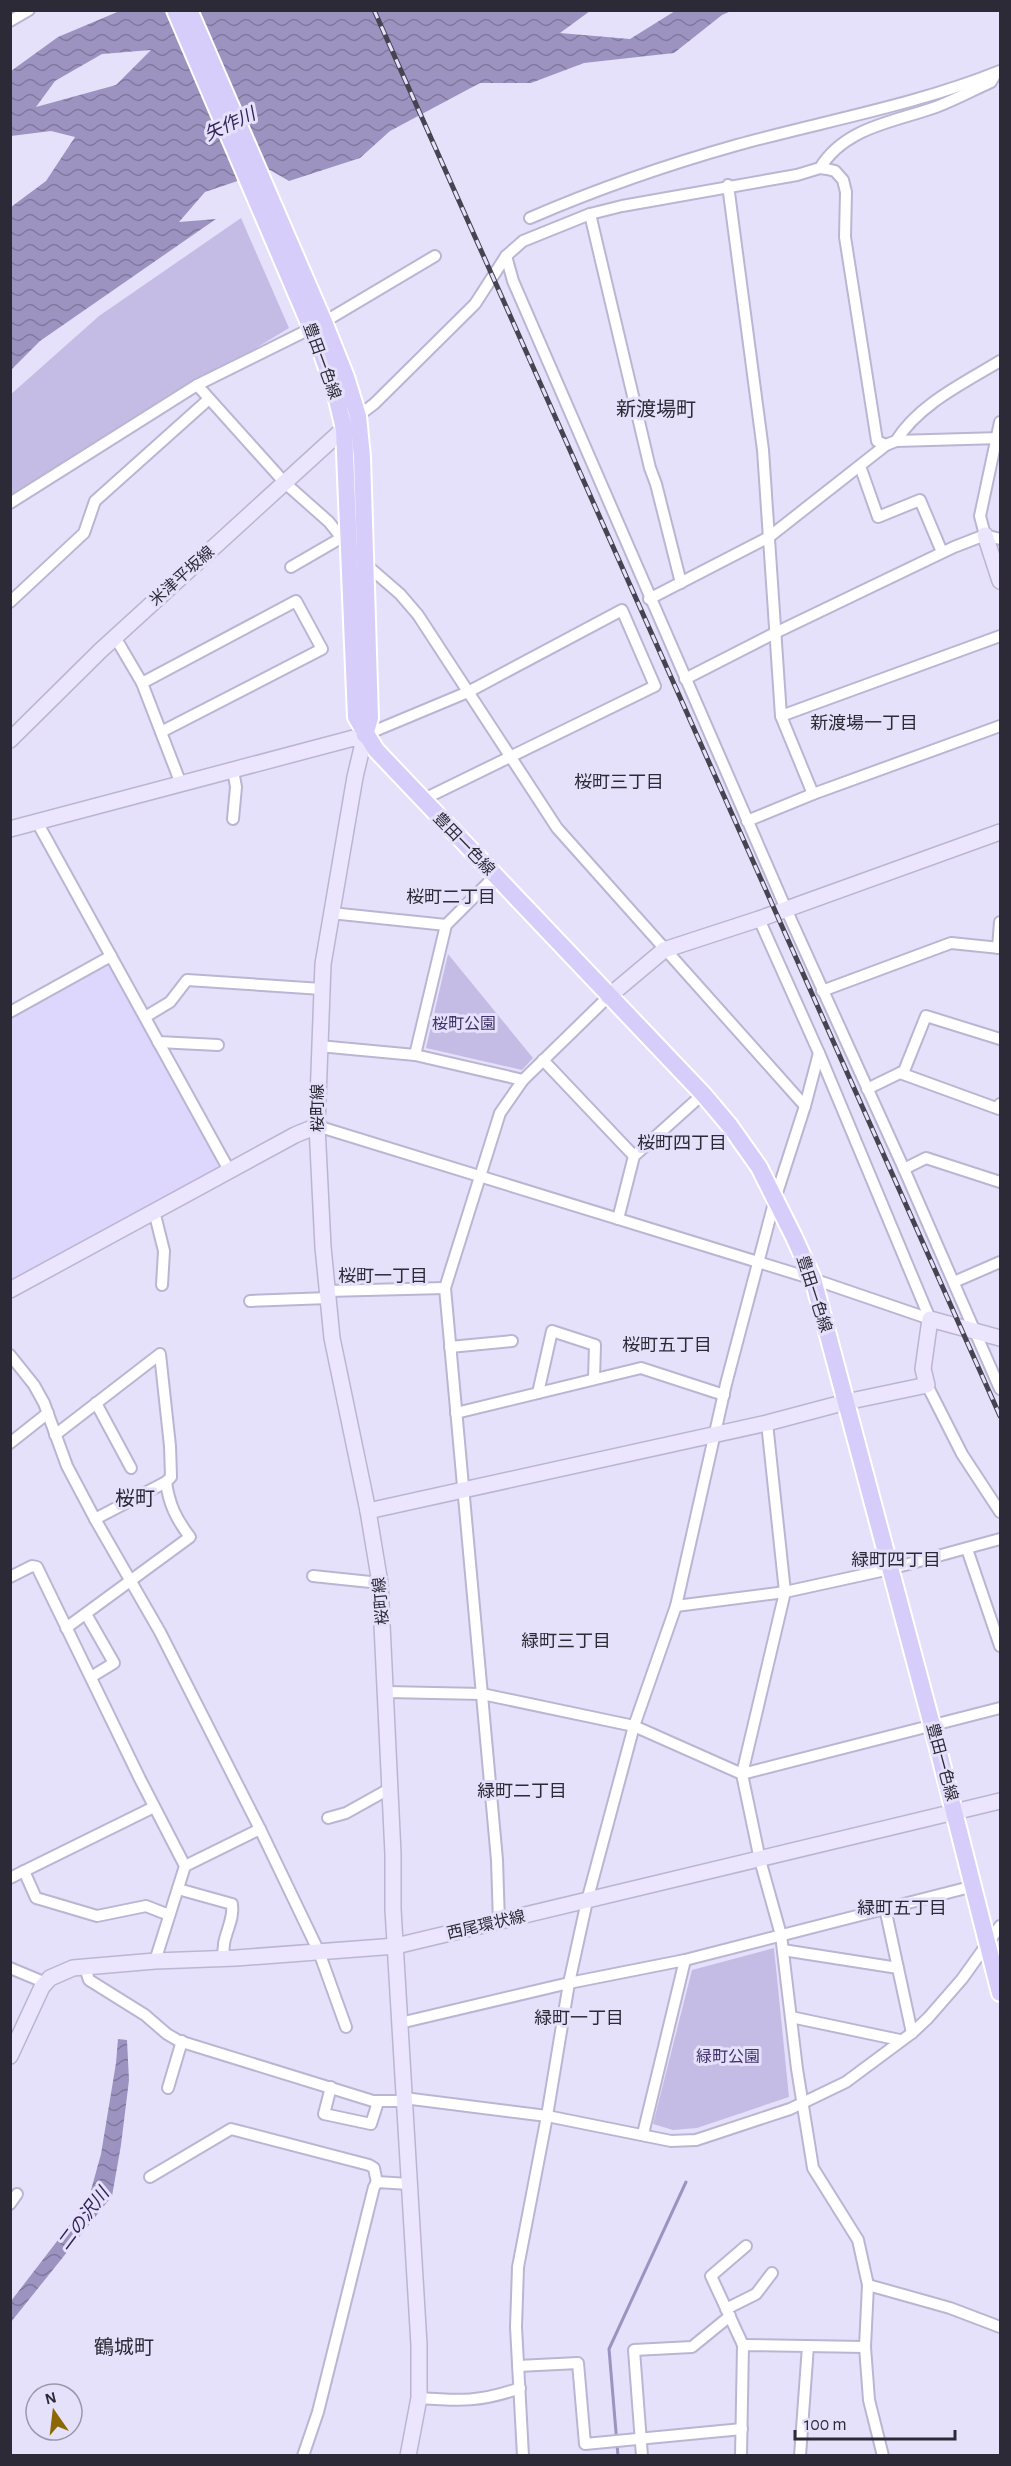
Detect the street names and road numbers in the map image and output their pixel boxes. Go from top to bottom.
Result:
street label: 豊田一色線 [301,320,344,401]
street label: 米津平坂線 [146,543,217,609]
street label: 豊田一色線 [430,809,498,878]
street label: 桜町線 [309,1084,326,1132]
street label: 豊田一色線 [794,1253,835,1335]
street label: 桜町線 [370,1576,391,1626]
street label: 豊田一色線 [924,1721,961,1803]
street label: 西尾環状線 [445,1907,527,1942]

